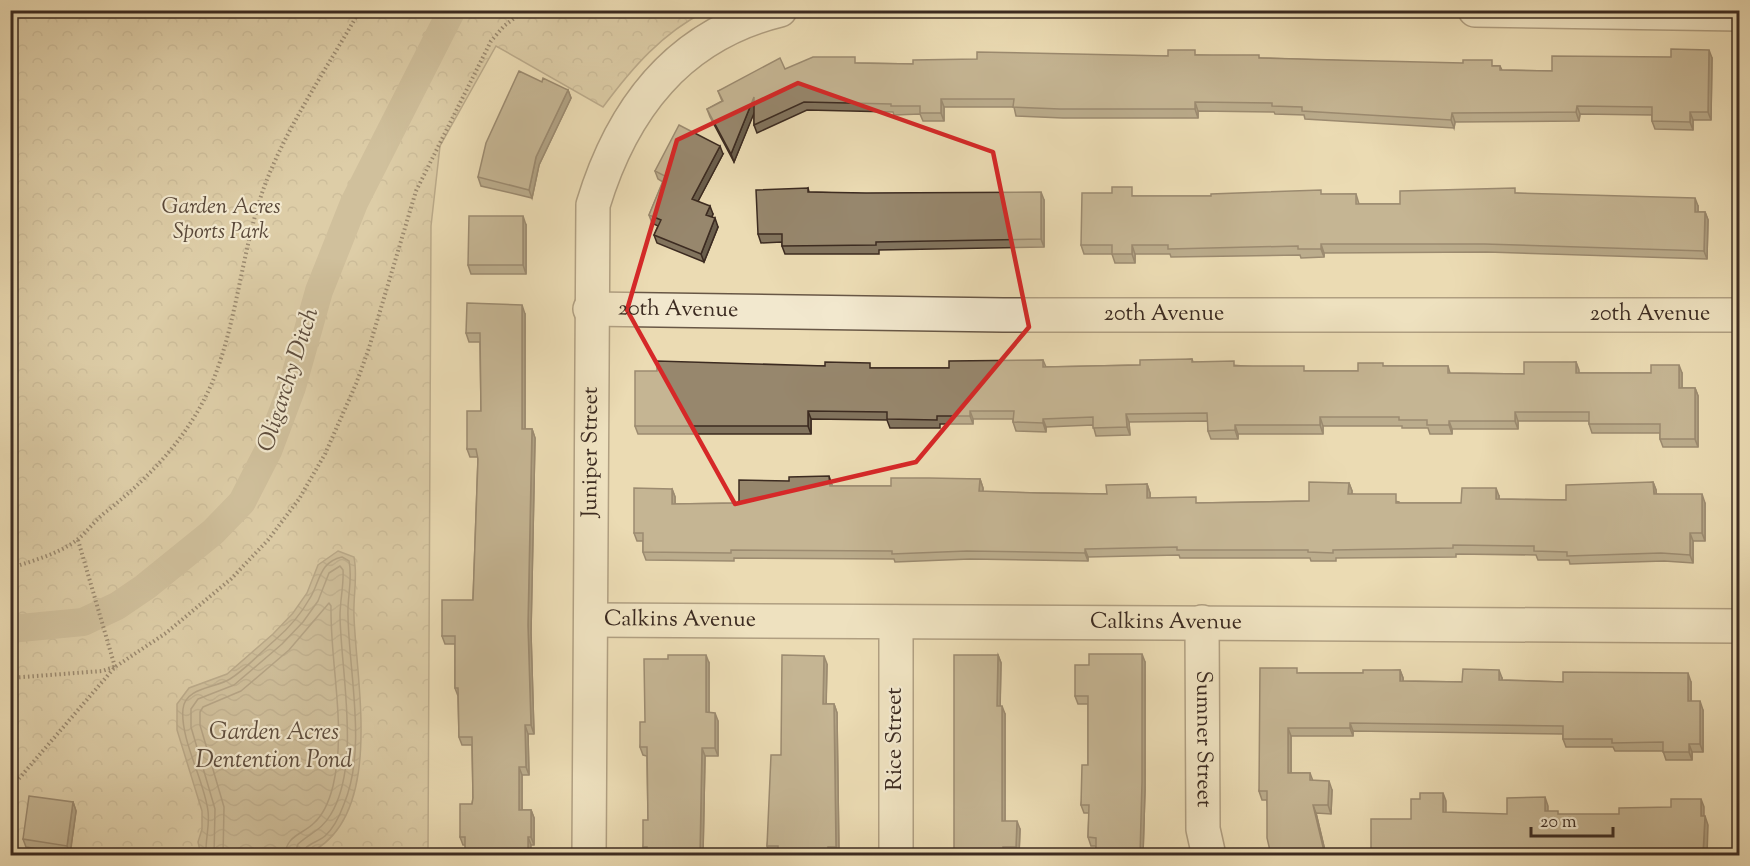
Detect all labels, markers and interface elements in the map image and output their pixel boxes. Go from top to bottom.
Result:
park label: Garden Acres Sports Park [161,192,281,249]
street label: 20th Avenue [617,293,738,327]
street label: 20th Avenue [1104,299,1224,331]
street label: 20th Avenue [1590,299,1710,331]
water label: Oligarchy Ditch [250,303,328,456]
street label: Juniper Street [575,386,608,518]
street label: Calkins Avenue [604,604,756,637]
street label: Calkins Avenue [1090,607,1242,639]
street label: Sumner Street [1186,670,1219,808]
street label: Rice Street [880,687,912,791]
water label: Garden Acres Dentention Pond [195,716,353,778]
scale bar [1531,800,1614,838]
text: 20 m [1540,810,1577,836]

